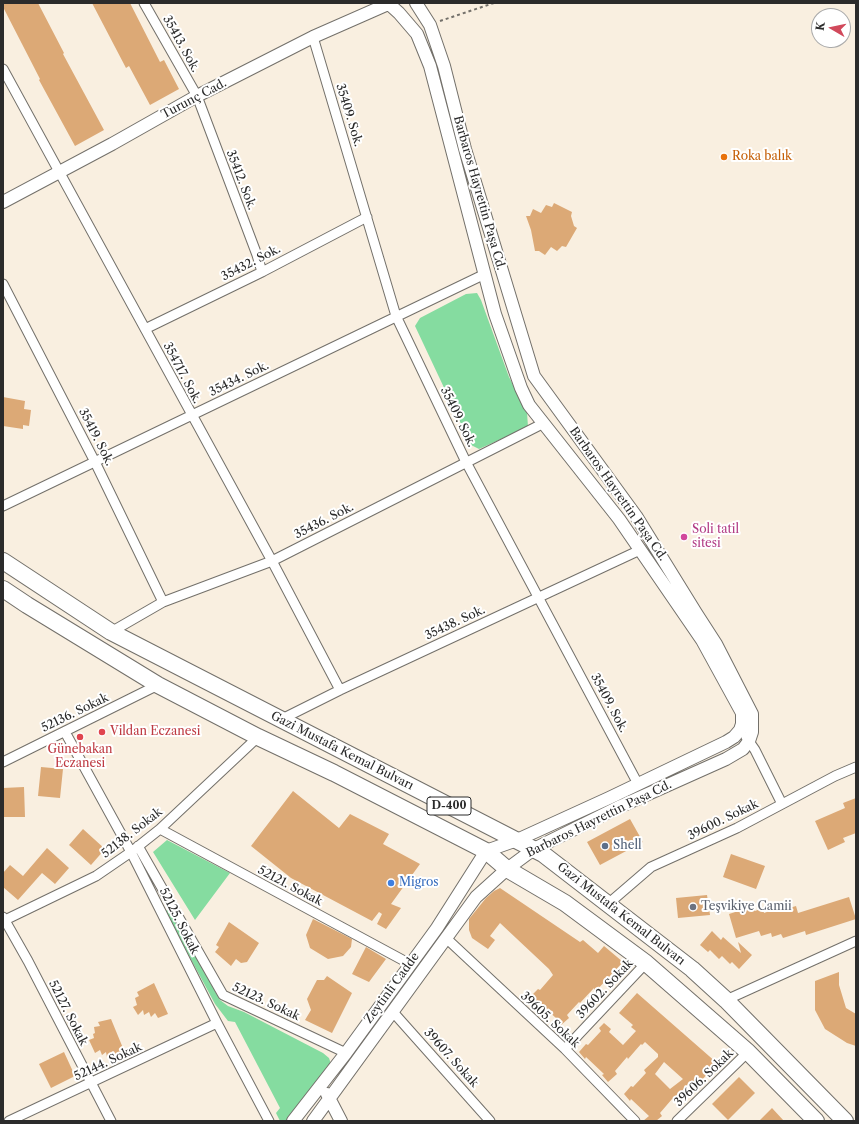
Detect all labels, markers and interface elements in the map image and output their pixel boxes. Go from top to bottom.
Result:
north arrow [811,8,851,48]
street label: 35413. Sok. [160,13,202,75]
text: K [813,21,828,32]
street label: Turunç Cad. [159,76,229,122]
street label: 35409. Sok. [333,82,365,148]
street label: Barbaros Hayrettin Paşa Cd. [450,114,508,272]
street label: 35412. Sok. [223,148,259,212]
place label: Roka balık [732,150,792,164]
marker: Roka balık [719,152,729,162]
street label: 35432. Sok. [219,242,283,284]
street label: 354717. Sok. [160,340,204,406]
street label: 35434. Sok. [207,358,271,400]
street label: 35409. Sok. [437,385,479,449]
street label: 35419. Sok. [75,406,117,468]
street label: Barbaros Hayrettin Paşa Cd. [566,424,670,564]
street label: 35436. Sok. [292,500,356,542]
place label: Soli tatil sitesi [692,523,739,551]
marker: Soli tatil sitesi [679,532,689,542]
street label: 35438. Sok. [423,603,487,643]
street label: 35409. Sok. [587,671,631,735]
street label: 52136. Sokak [39,691,111,735]
street label: Gazi Mustafa Kemal Bulvarı [268,709,416,793]
place label: Vildan Eczanesi [110,725,200,739]
marker: Vildan Eczanesi [97,727,107,737]
marker: Günebakan Eczanesi [75,732,85,742]
place label: Günebakan Eczanesi [47,743,113,771]
street label: Barbaros Hayrettin Paşa Cd. [524,777,674,861]
road number: D-400 [427,797,471,815]
street label: 39600. Sokak [685,797,761,843]
street label: 52138. Sokak [99,805,165,861]
place label: Shell [613,839,642,853]
marker: Shell [600,841,610,851]
street label: Gazi Mustafa Kemal Bulvarı [554,860,688,968]
street label: 52121. Sokak [255,863,325,909]
place label: Migros [399,876,439,890]
marker: Migros [386,878,396,888]
street label: 52125. Sokak [156,885,202,957]
place label: Teşvikiye Camii [701,900,792,914]
marker: Teşvikiye Camii [688,902,698,912]
street label: Zeytinli Cadde [361,950,423,1026]
street label: 39602. Sokak [574,956,636,1022]
street label: 52127. Sokak [45,978,91,1048]
street label: 52123. Sokak [230,980,302,1024]
street label: 39605. Sokak [517,989,583,1051]
street label: 39607. Sokak [421,1026,481,1090]
street label: 52144. Sokak [72,1040,144,1084]
street label: 39606. Sokak [672,1046,736,1110]

